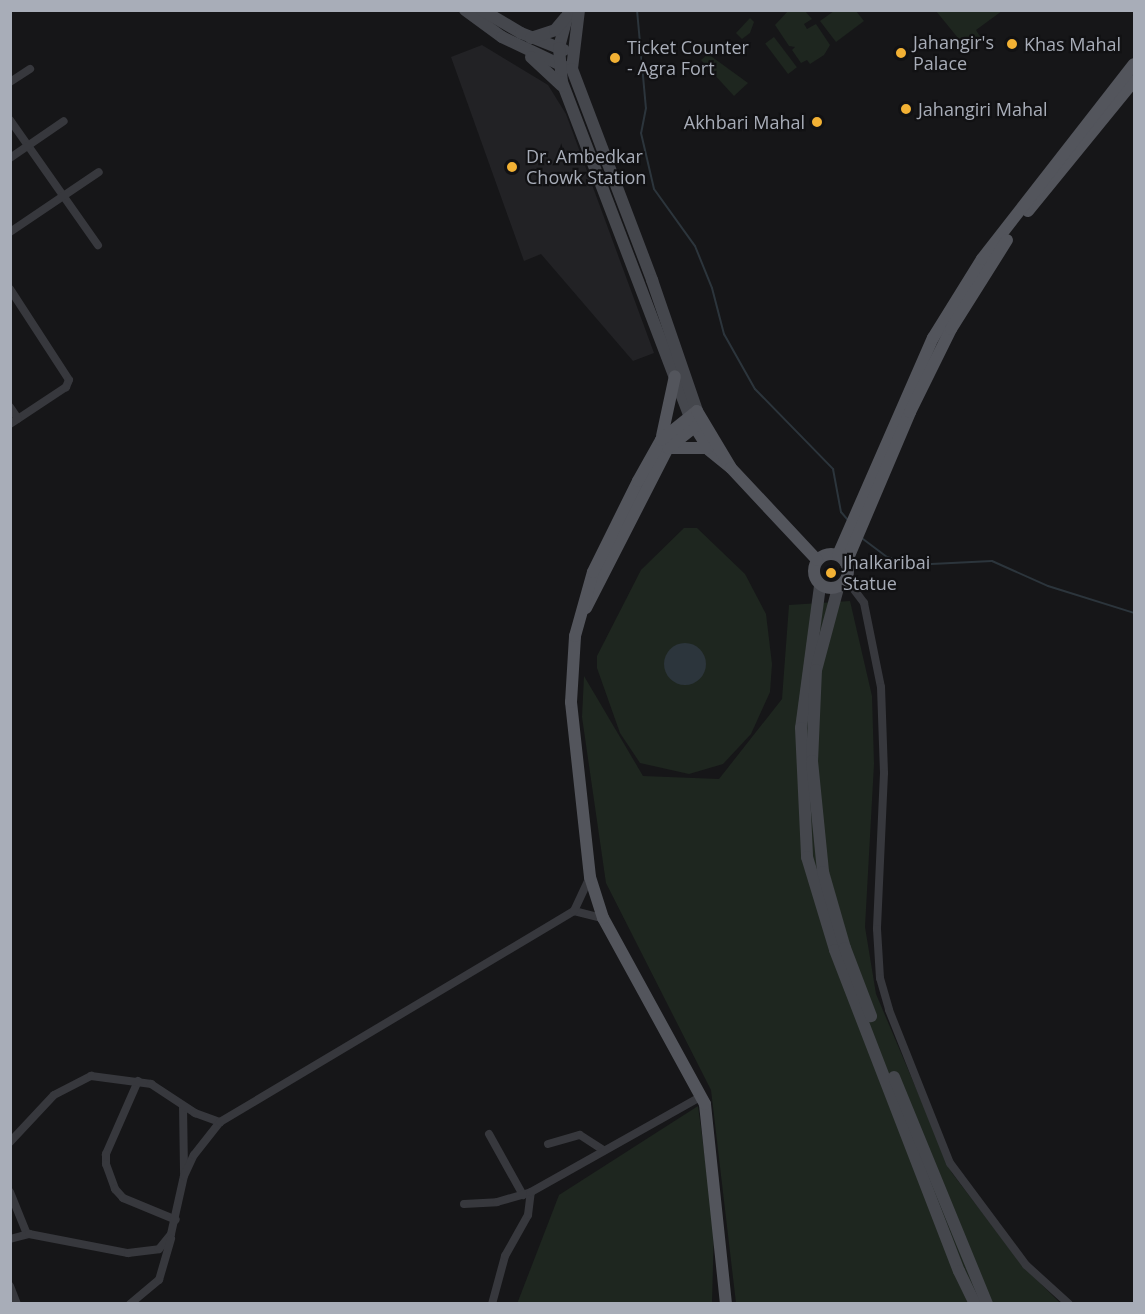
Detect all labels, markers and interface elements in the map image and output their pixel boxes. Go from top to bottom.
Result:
place label: Jahangir's Palace [913,32,994,74]
place label: Khas Mahal [1024,33,1121,55]
place label: Ticket Counter - Agra Fort [627,37,749,80]
marker: Khas Mahal [1005,37,1019,51]
marker: Jahangir's Palace [894,46,908,60]
marker: Ticket Counter - Agra Fort [608,51,622,65]
place label: Jahangiri Mahal [918,98,1048,120]
marker: Jahangiri Mahal [899,102,913,116]
place label: Akhbari Mahal [684,111,805,133]
marker: Akhbari Mahal [810,115,824,129]
place label: Dr. Ambedkar Chowk Station [526,146,646,188]
marker: Dr. Ambedkar Chowk Station [503,158,521,176]
place label: Jhalkaribai Statue [843,552,930,594]
marker: Jhalkaribai Statue [824,566,838,580]

